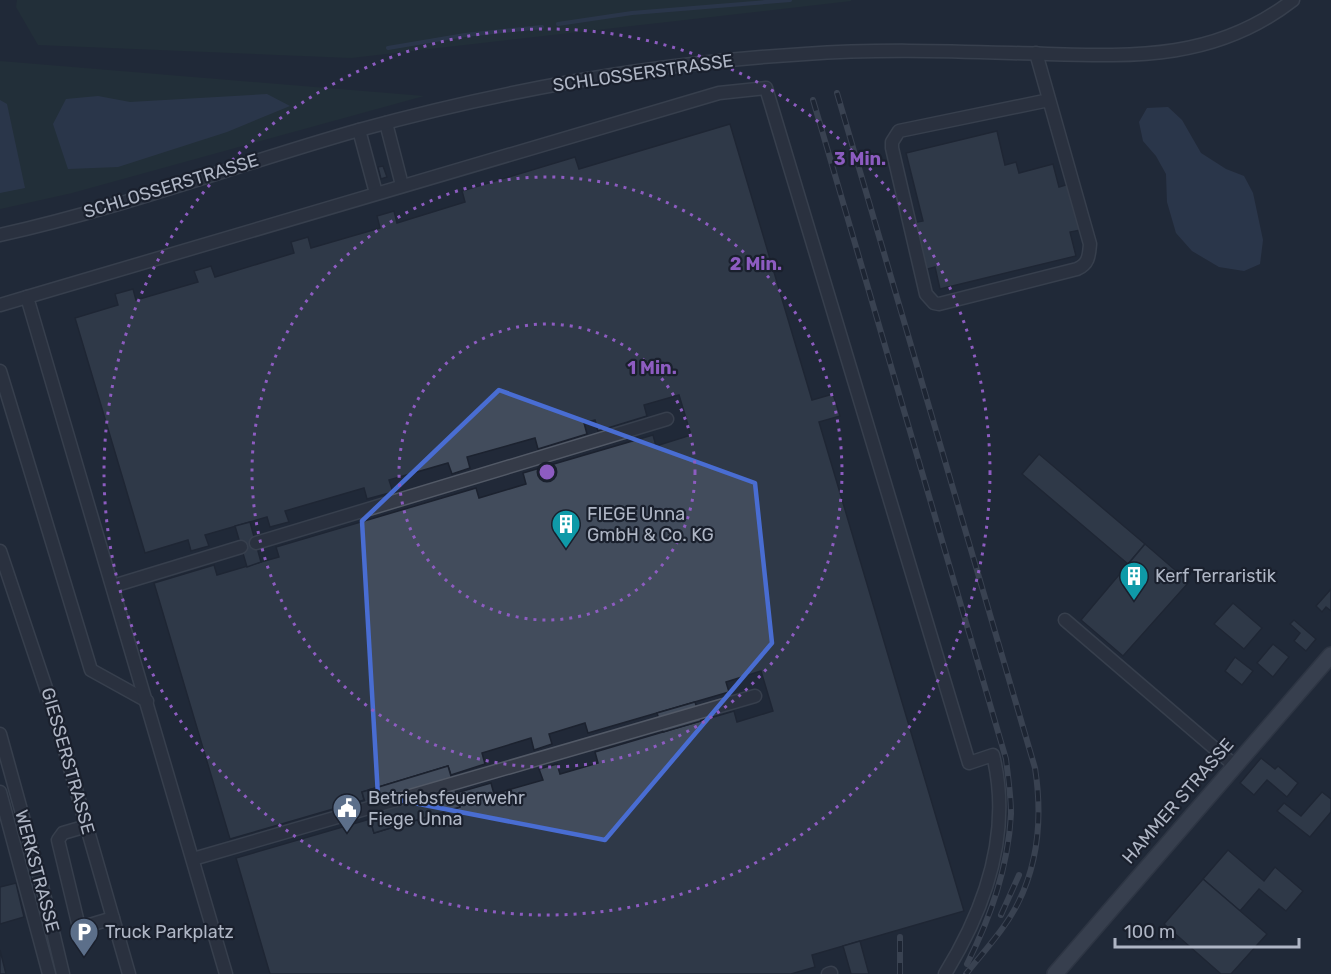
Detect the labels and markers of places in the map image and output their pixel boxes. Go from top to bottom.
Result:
centre of rings [537,462,557,482]
place label: FIEGE Unna GmbH & Co. KG [587,503,714,546]
building icon: FIEGE Unna GmbH & Co. KG [550,508,582,550]
building icon: Kerf Terraristik [1118,560,1150,602]
place label: Kerf Terraristik [1155,565,1277,587]
place label: Betriebsfeuerwehr Fiege Unna [368,787,525,830]
public building icon: Betriebsfeuerwehr Fiege Unna [331,792,363,834]
parking icon: Truck Parkplatz [68,916,100,958]
place label: Truck Parkplatz [105,921,234,943]

